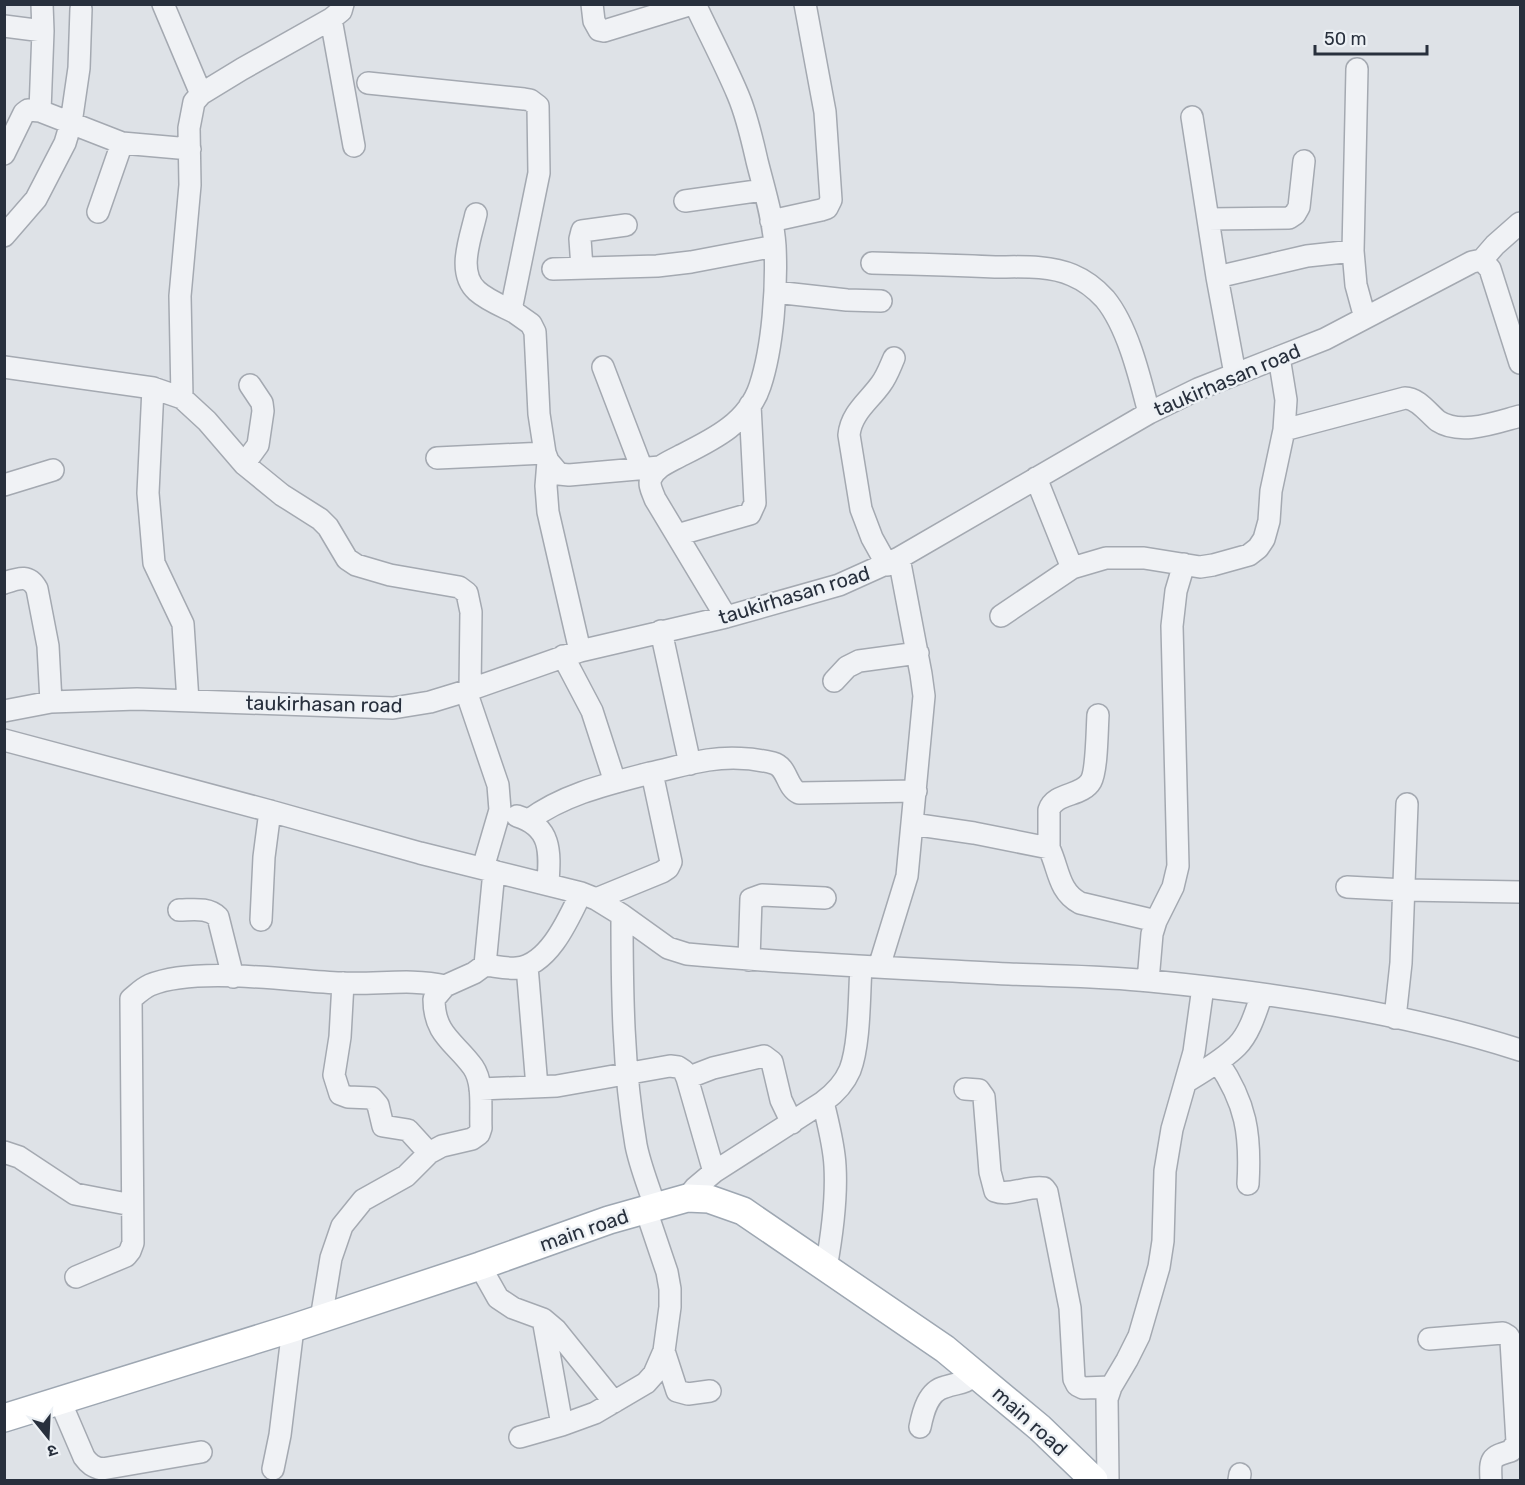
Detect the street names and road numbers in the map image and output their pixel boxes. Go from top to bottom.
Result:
street label: taukirhasan road [1150,338,1304,422]
street label: taukirhasan road [715,561,873,629]
street label: taukirhasan road [245,691,403,717]
street label: main road [536,1204,632,1256]
street label: main road [988,1381,1072,1461]

